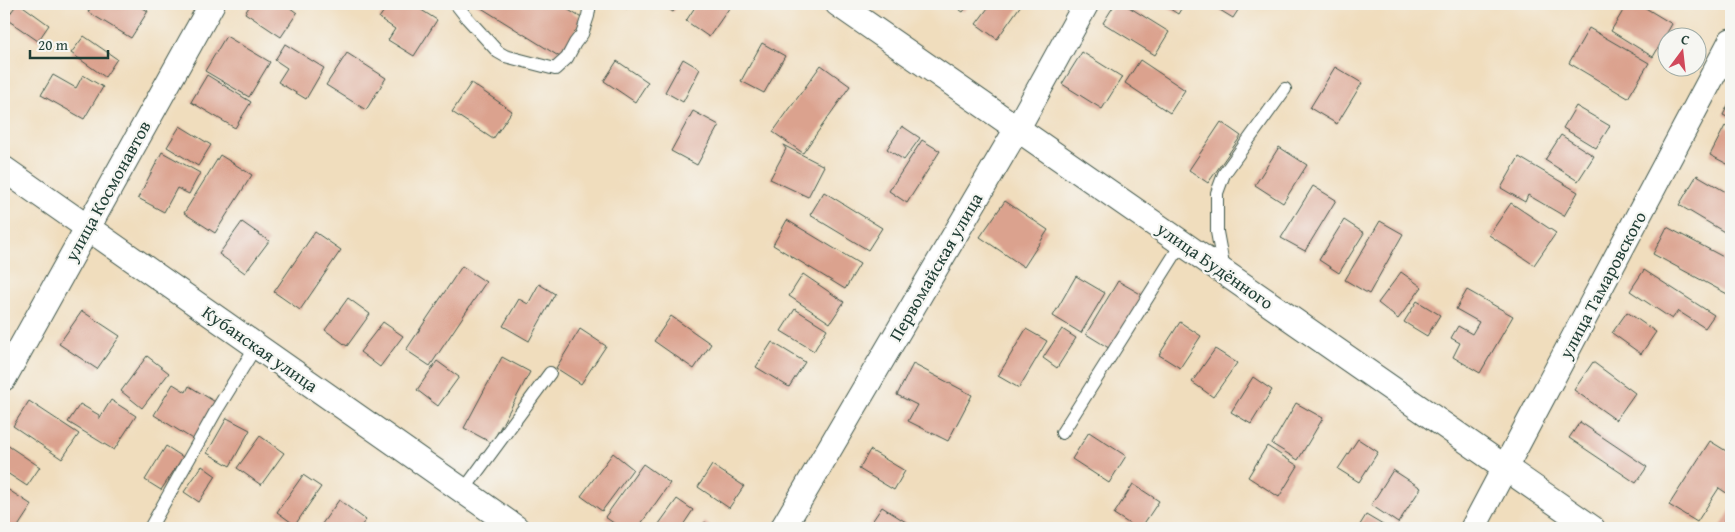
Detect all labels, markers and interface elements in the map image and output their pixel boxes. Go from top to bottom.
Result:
scale bar [30,28,108,60]
north arrow [1658,28,1708,78]
text: С [1679,29,1692,50]
text: 20 m [38,34,69,55]
street label: улица Космонавтов [57,115,158,267]
street label: Первомайская улица [882,187,989,346]
street label: улица Тамаровского [1552,206,1653,364]
street label: улица Будённого [1151,215,1279,316]
street label: Кубанская улица [197,299,324,399]

